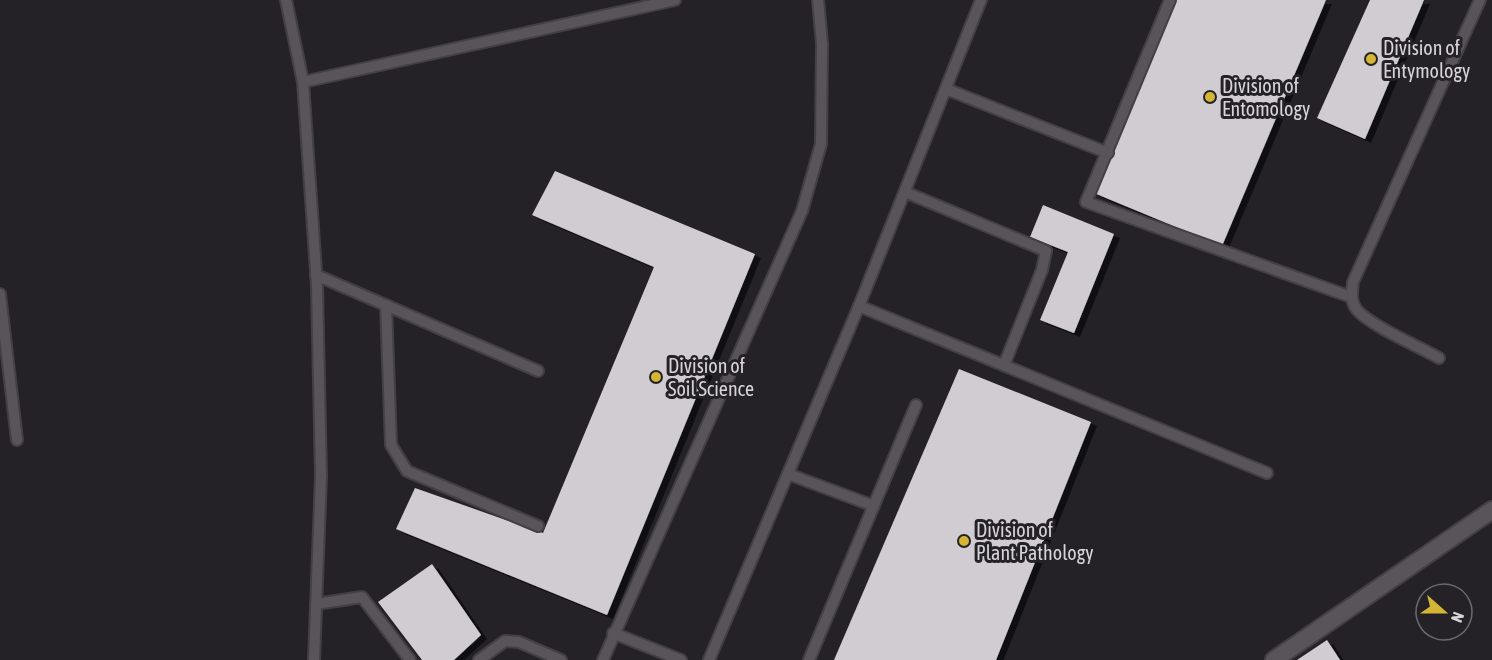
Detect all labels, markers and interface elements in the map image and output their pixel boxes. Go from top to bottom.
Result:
place label: Division of Entymology [1383,36,1470,82]
marker: Division of Entymology [1364,52,1378,66]
place label: Division of Entomology [1222,74,1310,120]
marker: Division of Entomology [1203,90,1217,104]
place label: Division of Soil Science [668,354,754,400]
marker: Division of Soil Science [649,370,663,384]
place label: Division of Plant Pathology [976,518,1094,564]
marker: Division of Plant Pathology [957,534,971,548]
north arrow [1414,582,1474,642]
text: N [1448,610,1468,625]

